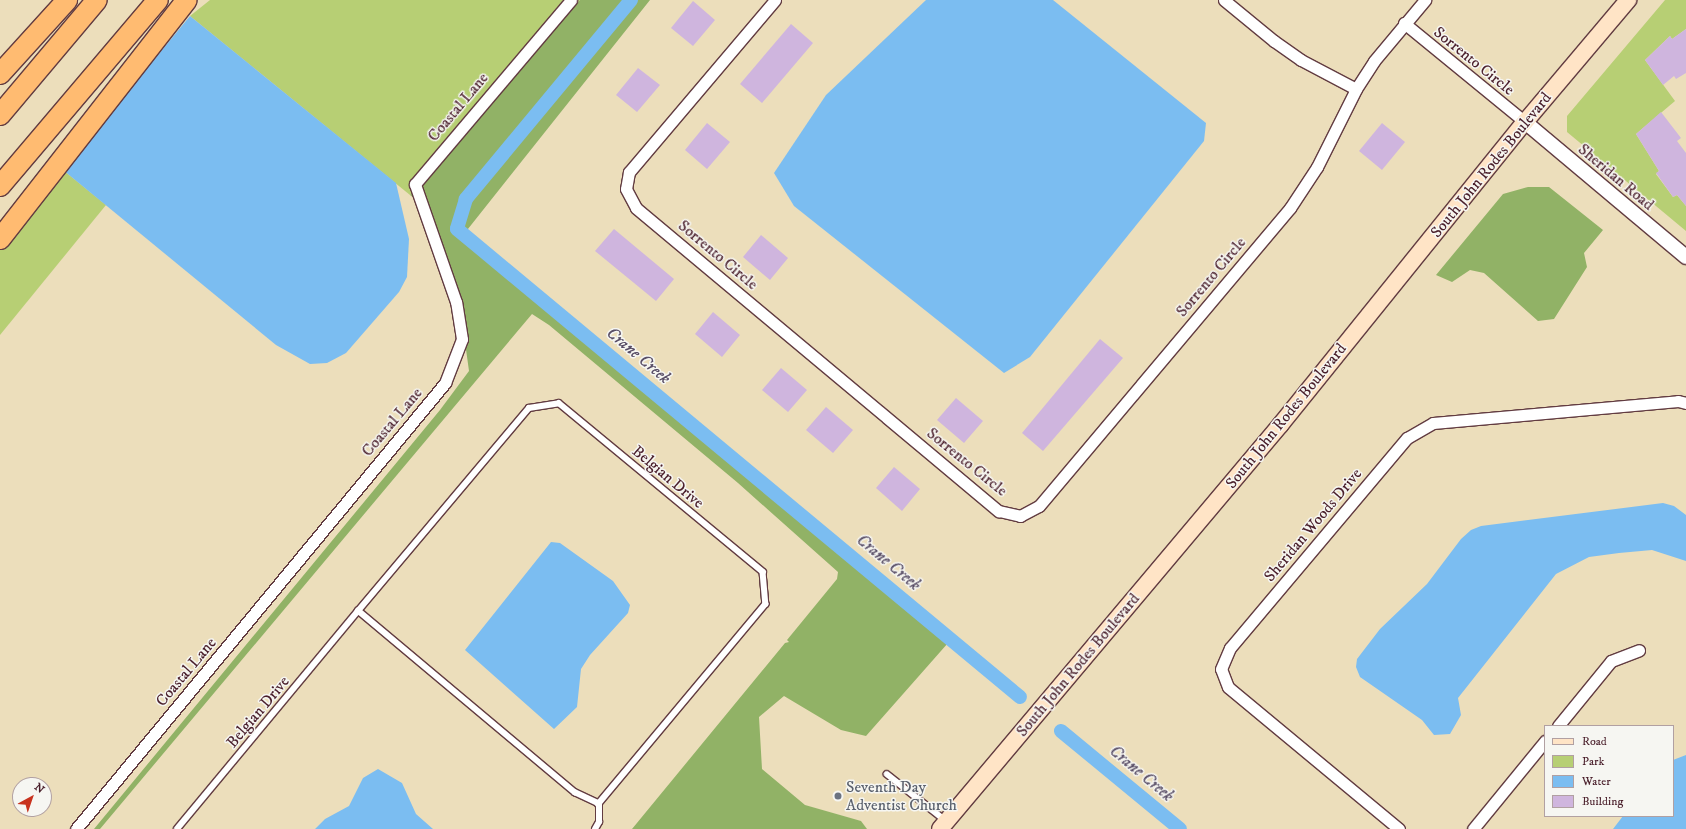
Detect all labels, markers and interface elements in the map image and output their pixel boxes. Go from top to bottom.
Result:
street label: Sorrento Circle [1430,23,1518,99]
street label: Coastal Lane [424,69,492,145]
street label: South John Rodes Boulevard [1426,89,1556,241]
street label: Sheridan Road [1574,140,1658,214]
street label: Sorrento Circle [674,216,762,294]
street label: Sorrento Circle [1172,233,1250,321]
water label: Crane Creek [602,323,674,389]
street label: South John Rodes Boulevard [1221,340,1351,492]
street label: Coastal Lane [358,384,426,460]
street label: Sorrento Circle [923,424,1011,500]
street label: Belgian Drive [628,441,708,513]
street label: Sheridan Woods Drive [1260,465,1366,585]
water label: Crane Creek [852,530,924,596]
street label: South John Rodes Boulevard [1012,589,1144,741]
street label: Coastal Lane [152,634,220,710]
street label: Belgian Drive [222,672,294,752]
legend [1544,725,1674,817]
text: Road [1582,734,1607,749]
water label: Crane Creek [1105,741,1177,807]
text: Park [1582,754,1604,769]
text: Water [1582,774,1611,789]
north arrow [12,777,52,817]
place label: Seventh Day Adventist Church [846,777,957,815]
text: N [31,780,47,797]
marker: Seventh Day Adventist Church [833,791,843,801]
text: Building [1582,794,1623,809]

